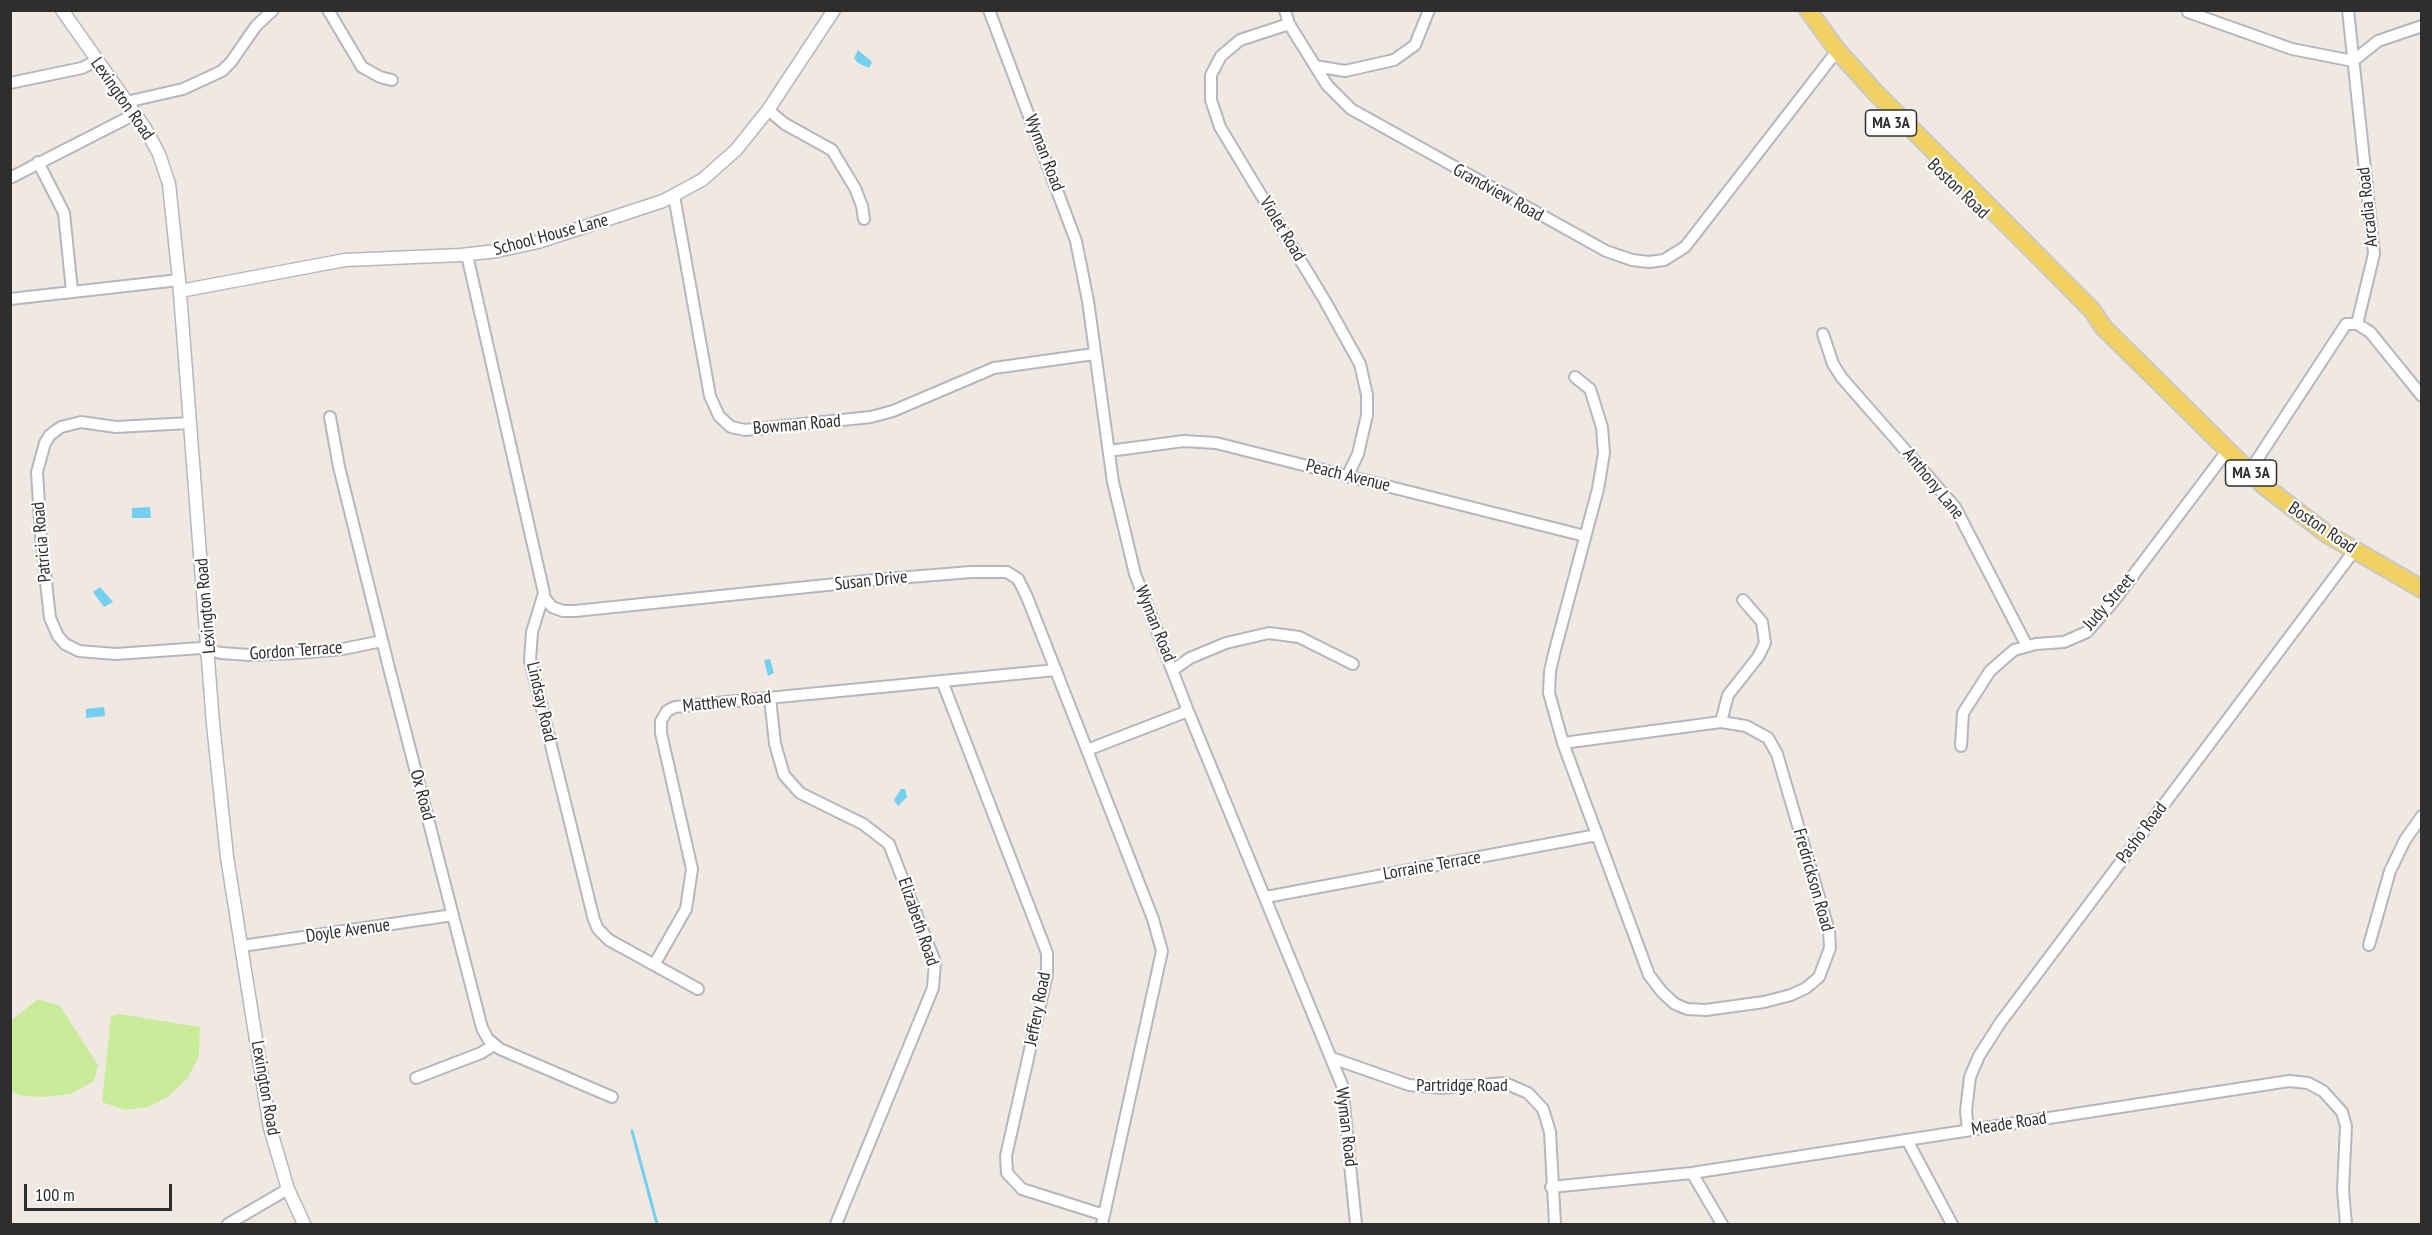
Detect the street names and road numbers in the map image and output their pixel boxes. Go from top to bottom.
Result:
street label: Lexington Road [86,54,158,144]
road number: MA 3A [1866,110,1916,136]
street label: Wyman Road [1020,112,1068,194]
street label: Boston Road [1923,154,1993,224]
street label: Grandview Road [1449,159,1547,227]
street label: Arcadia Road [2353,166,2383,248]
street label: Violet Road [1254,193,1310,265]
street label: School House Lane [491,209,611,261]
street label: Bowman Road [752,410,842,440]
street label: Anthony Lane [1898,444,1968,524]
street label: Peach Avenue [1304,455,1392,497]
road number: MA 3A [2226,460,2276,486]
street label: Boston Road [2284,497,2360,559]
street label: Patricia Road [28,501,56,583]
street label: Lexington Road [191,557,221,655]
street label: Susan Drive [833,566,909,596]
street label: Judy Street [2079,569,2139,635]
street label: Wyman Road [1130,583,1180,665]
street label: Gordon Terrace [249,637,343,665]
street label: Lindsay Road [521,660,561,744]
street label: Matthew Road [682,687,772,717]
street label: Ox Road [405,767,439,823]
street label: Pasho Road [2112,798,2172,868]
street label: Fredrickson Road [1788,826,1838,934]
street label: Lorraine Terrace [1381,847,1483,885]
street label: Elizabeth Road [893,875,943,969]
street label: Doyle Avenue [305,914,391,948]
street label: Jeffery Road [1020,970,1056,1048]
street label: Lexington Road [246,1039,284,1137]
street label: Partridge Road [1416,1075,1508,1097]
street label: Wyman Road [1330,1086,1362,1168]
street label: Meade Road [1970,1107,2048,1141]

